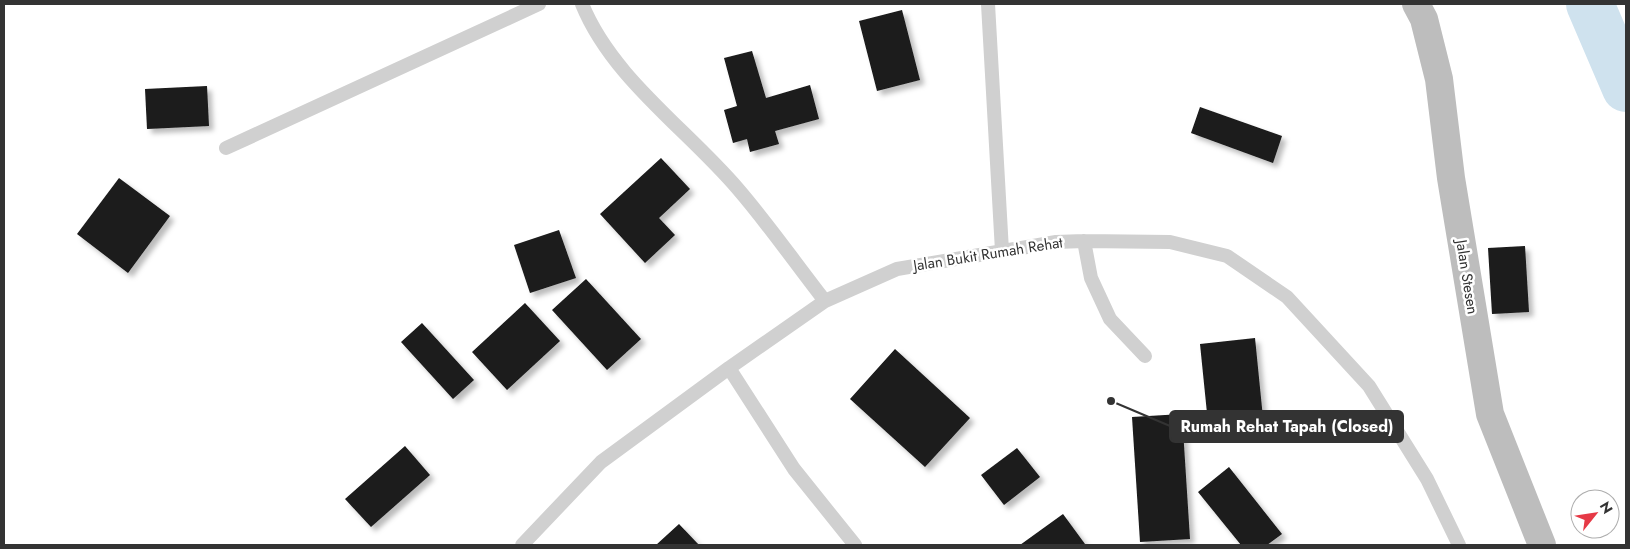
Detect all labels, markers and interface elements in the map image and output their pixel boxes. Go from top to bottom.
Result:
street label: Jalan Bukit Rumah Rehat [910,231,1065,277]
street label: Jalan Stesen [1450,236,1484,316]
callout: Rumah Rehat Tapah (Closed) [1170,411,1403,442]
text: Rumah Rehat Tapah (Closed) [1181,415,1393,438]
north arrow [1570,489,1620,539]
text: N [1595,498,1618,517]

